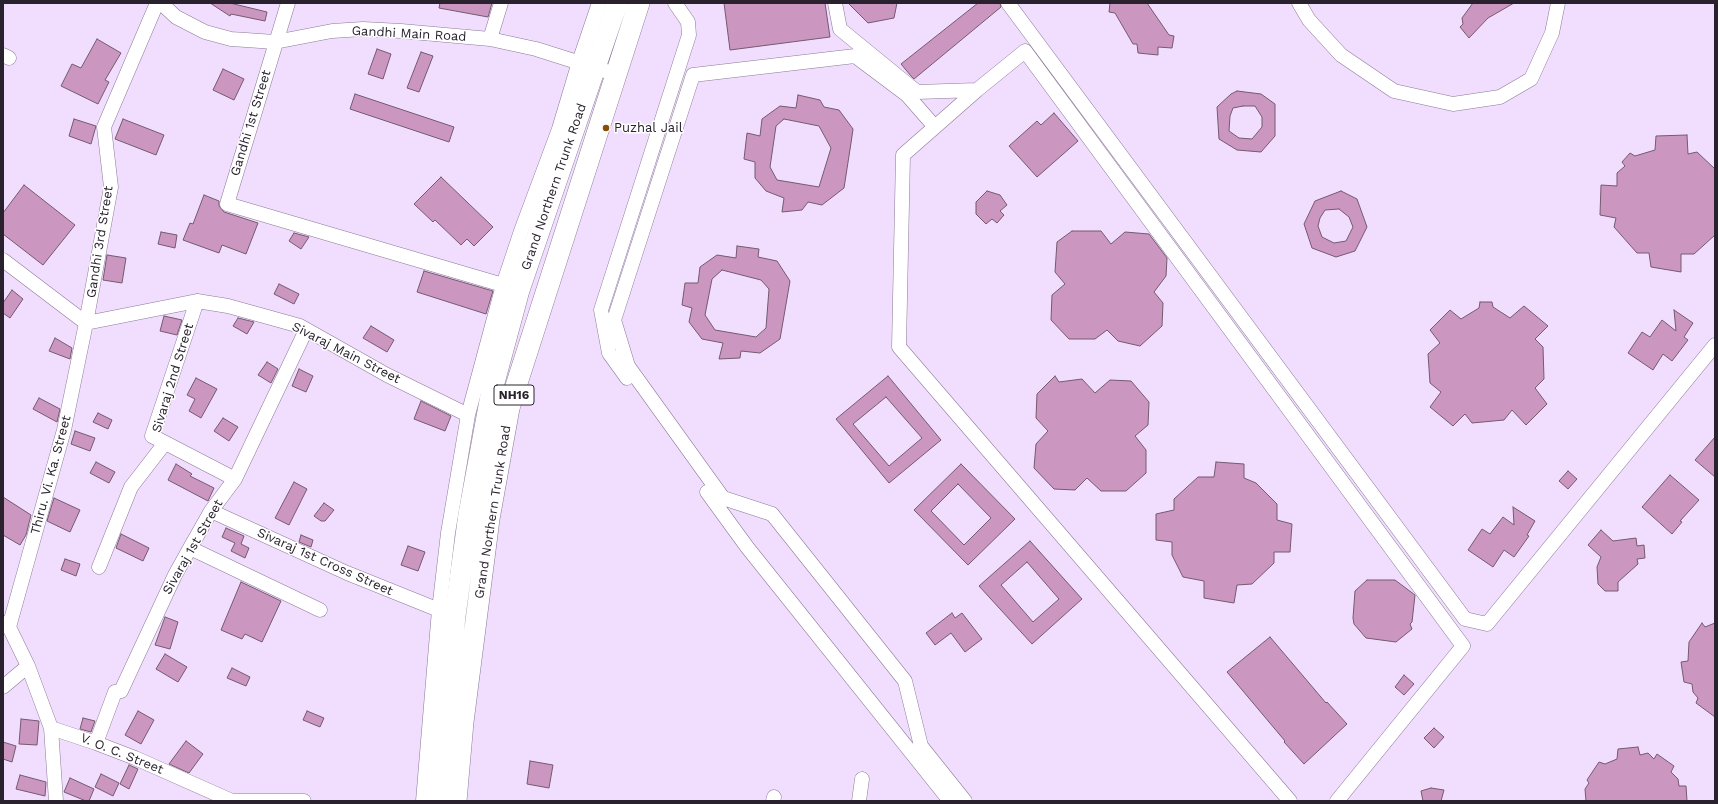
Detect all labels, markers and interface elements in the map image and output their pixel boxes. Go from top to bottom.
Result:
street label: Gandhi Main Road [351,23,467,45]
street label: Gandhi 1st Street [227,68,275,178]
street label: Grand Northern Trunk Road [518,102,590,272]
place label: Puzhal Jail [614,120,683,136]
marker: Puzhal Jail [601,123,611,133]
street label: Gandhi 3rd Street [83,185,117,299]
street label: Sivaraj Main Street [289,319,403,387]
street label: Sivaraj 2nd Street [149,322,197,434]
road number: NH16 [494,385,534,405]
street label: Thiru. Vi. Ka. Street [28,414,74,536]
street label: Grand Northern Trunk Road [472,424,514,600]
street label: Sivaraj 1st Street [160,497,226,597]
street label: Sivaraj 1st Cross Street [255,525,395,599]
street label: V. O. C. Street [78,730,166,778]

